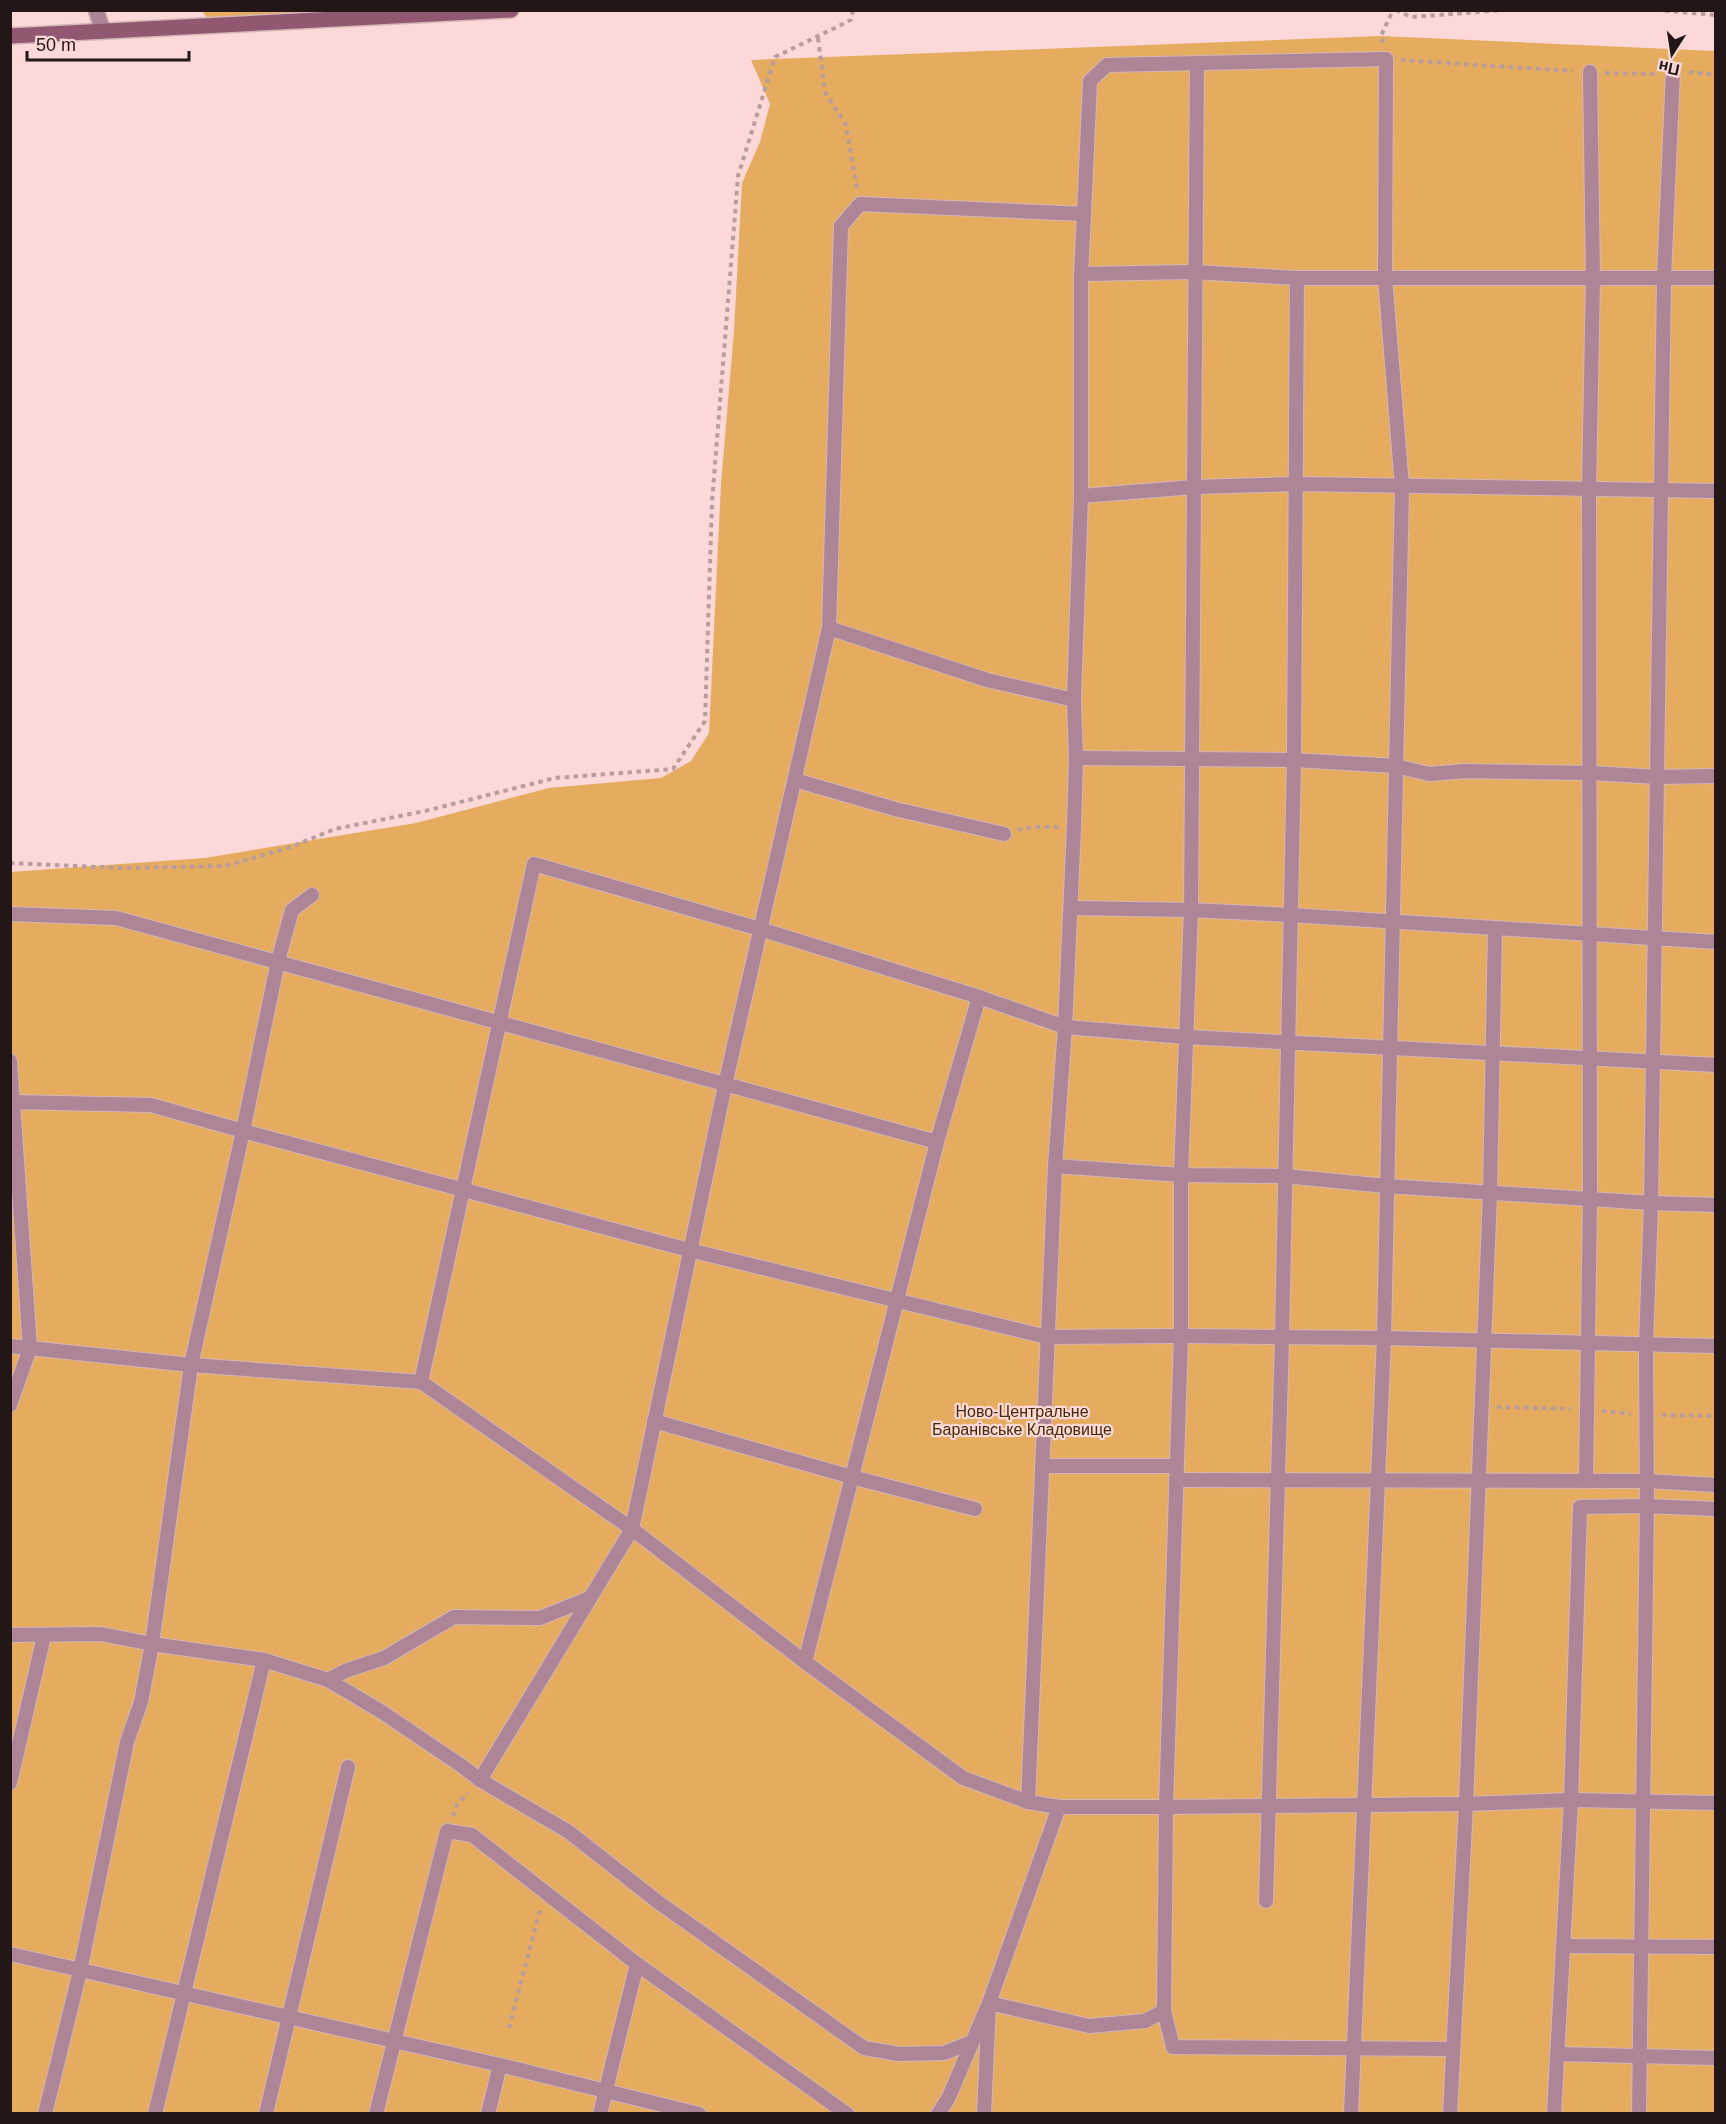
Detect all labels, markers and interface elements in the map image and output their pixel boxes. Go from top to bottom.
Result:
scale bar [27,24,189,62]
north arrow [1642,24,1702,84]
text: 50 m [36,35,76,55]
text: Пн [1657,58,1681,79]
park label: Ново-Центральне Баранівське Кладовище [932,1403,1112,1438]

